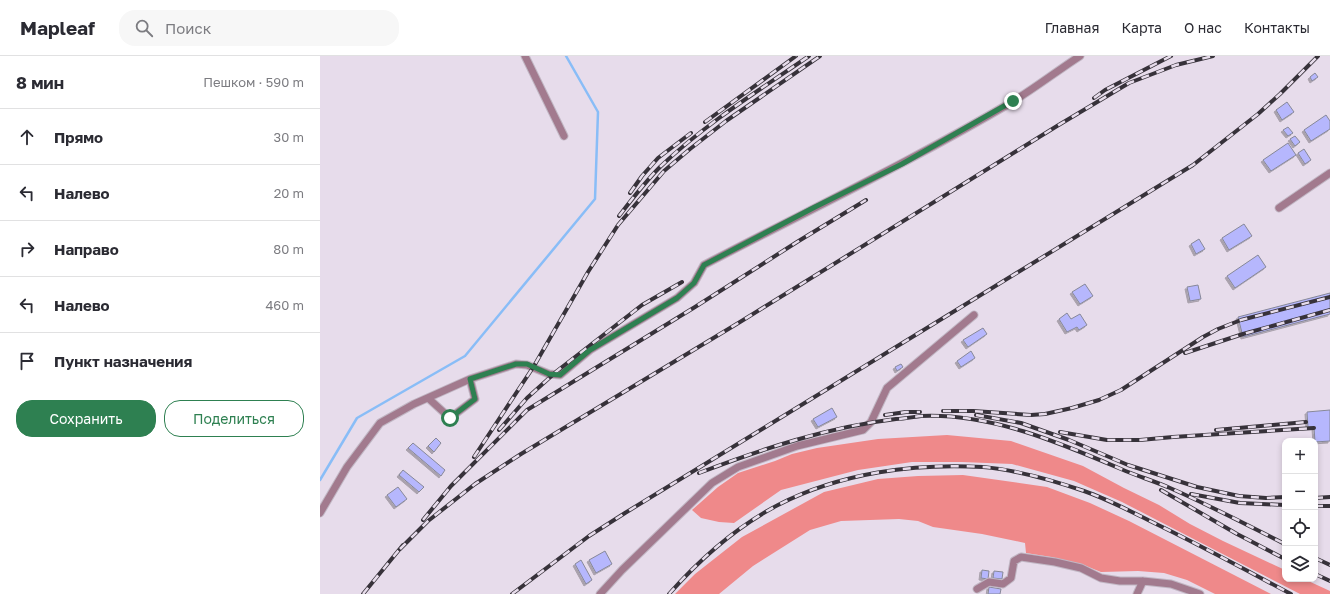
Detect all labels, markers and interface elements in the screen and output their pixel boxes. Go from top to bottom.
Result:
search box [119,10,399,46]
text: Mapleaf [20,16,95,39]
icon: search [133,17,155,39]
text: Поиск [165,19,211,37]
text: Главная [1045,19,1099,36]
text: Карта [1121,19,1162,36]
text: О нас [1184,19,1222,36]
text: Контакты [1244,19,1310,36]
text: 8 мин [16,72,64,93]
text: Пешком · 590 m [203,74,304,90]
route end [1004,92,1022,110]
icon: ahead [16,126,38,148]
text: Прямо [54,128,103,146]
text: 30 m [274,129,304,145]
icon: left [16,182,38,204]
text: Налево [54,184,110,202]
text: 20 m [274,185,304,201]
icon: right [16,238,38,260]
text: Направо [54,240,119,258]
text: 80 m [273,241,304,257]
icon: left [16,294,38,316]
text: Налево [54,296,110,314]
text: 460 m [265,297,304,313]
icon: arrive [16,350,38,372]
text: Пункт назначения [54,352,192,370]
button: Сохранить [16,400,156,437]
button: Поделиться [164,400,304,437]
route start [441,409,459,427]
map controls [1282,438,1318,582]
button: + [1282,438,1318,474]
button: − [1282,474,1318,510]
button: locate [1282,510,1318,546]
button: layers [1282,546,1318,582]

